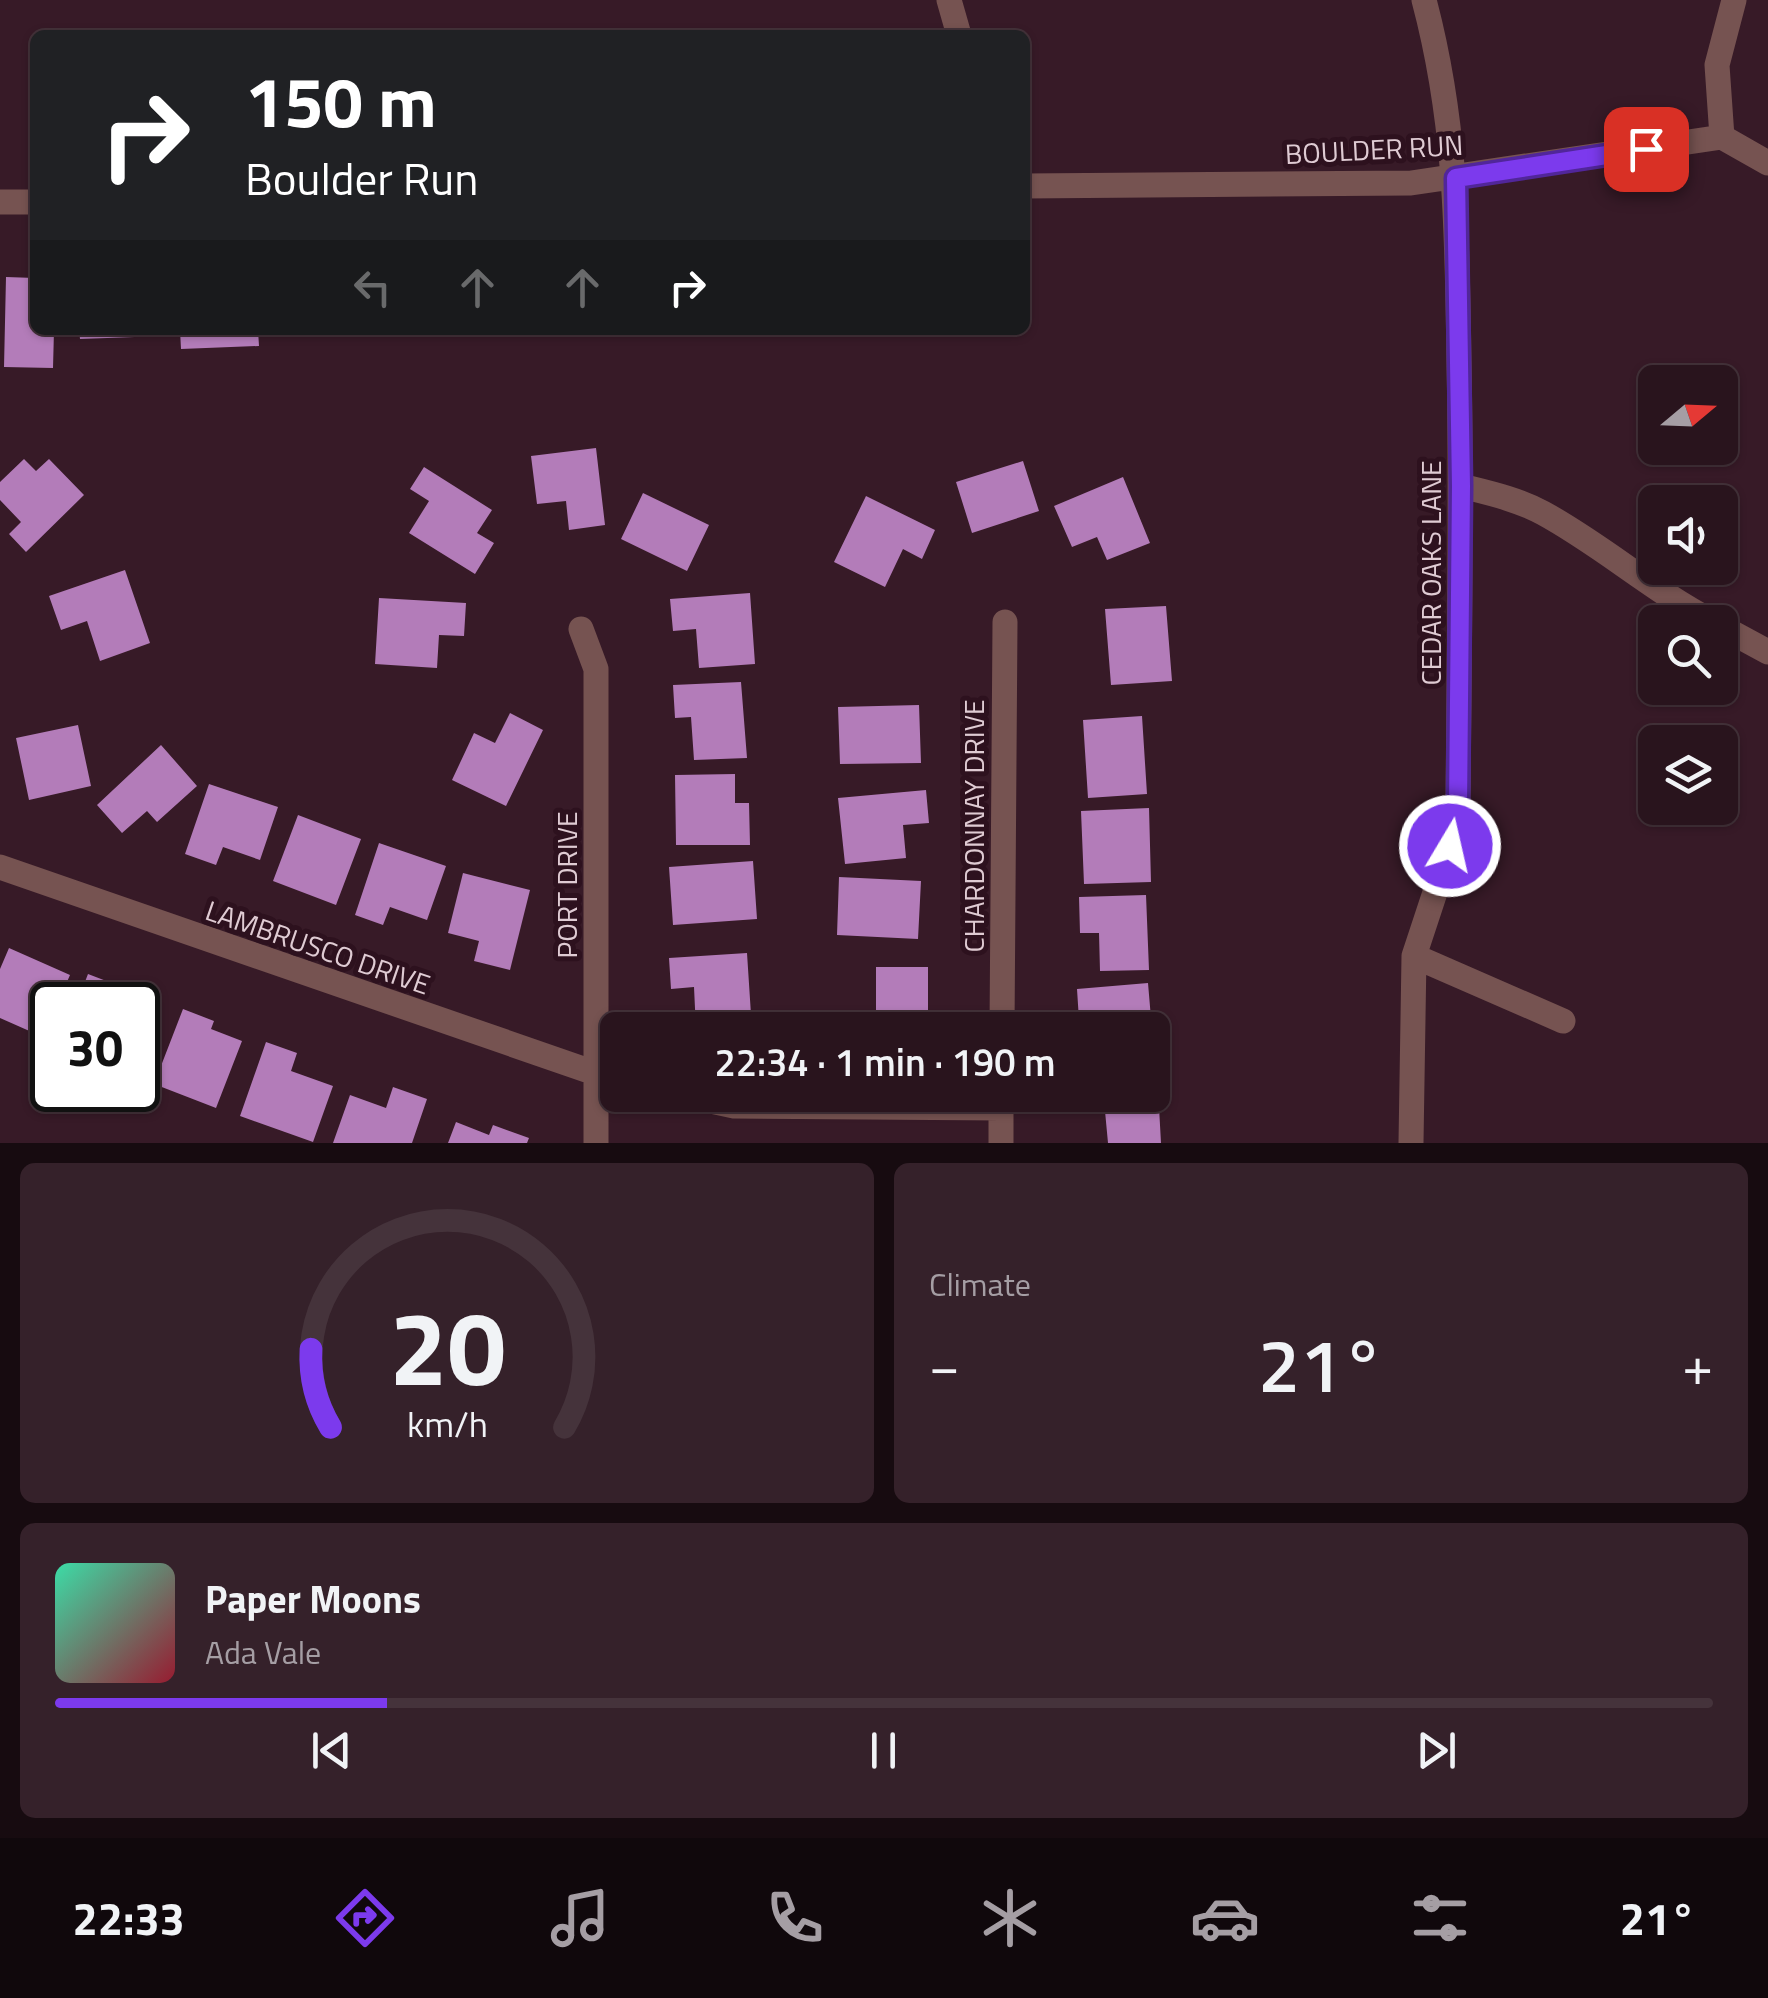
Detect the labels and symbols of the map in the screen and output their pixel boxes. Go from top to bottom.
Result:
pin [1604,107,1689,192]
street label: BOULDER RUN [1284,123,1464,175]
north arrow [1638,365,1738,465]
street label: CEDAR OAKS LANE [1409,460,1452,686]
street label: CHARDONNAY DRIVE [952,699,995,953]
position arrow [1398,794,1502,898]
street label: PORT DRIVE [545,812,588,958]
street label: LAMBRUSCO DRIVE [200,888,436,1006]
speed limit sign: 30 [30,982,160,1112]

